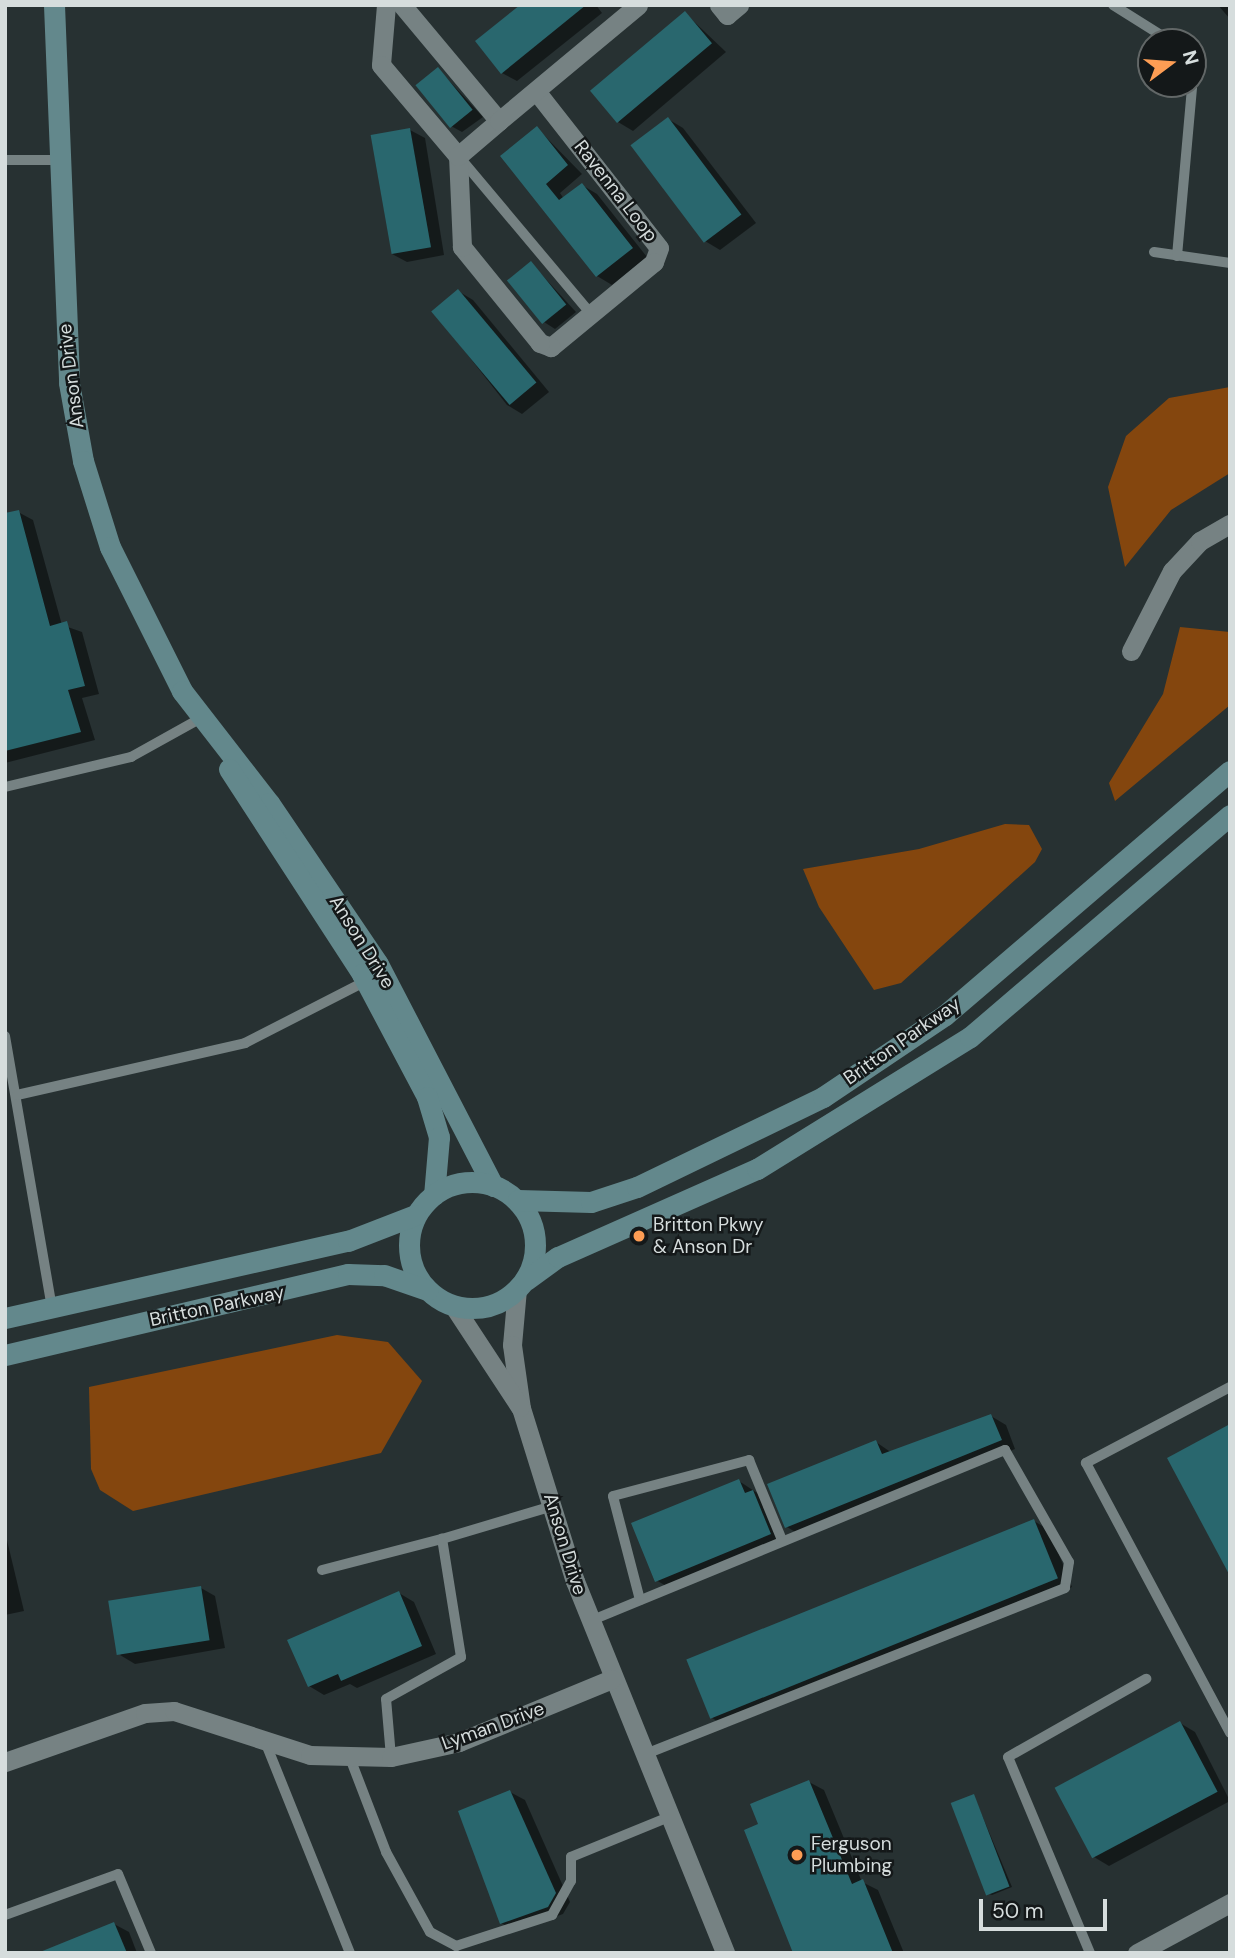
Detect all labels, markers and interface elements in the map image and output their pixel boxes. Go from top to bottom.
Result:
north arrow [1137,28,1207,98]
text: N [1177,48,1205,68]
street label: Ravenna Loop [569,136,663,246]
street label: Anson Drive [53,322,89,430]
street label: Anson Drive [324,891,400,993]
street label: Britton Parkway [839,992,965,1090]
place label: Britton Pkwy & Anson Dr [653,1214,764,1258]
marker: Britton Pkwy & Anson Dr [631,1228,647,1244]
street label: Britton Parkway [148,1281,286,1331]
street label: Anson Drive [539,1490,591,1598]
street label: Lyman Drive [439,1697,547,1755]
place label: Ferguson Plumbing [811,1833,892,1877]
marker: Ferguson Plumbing [789,1847,805,1863]
scale bar [983,1884,1111,1928]
text: 50 m [992,1897,1043,1925]

